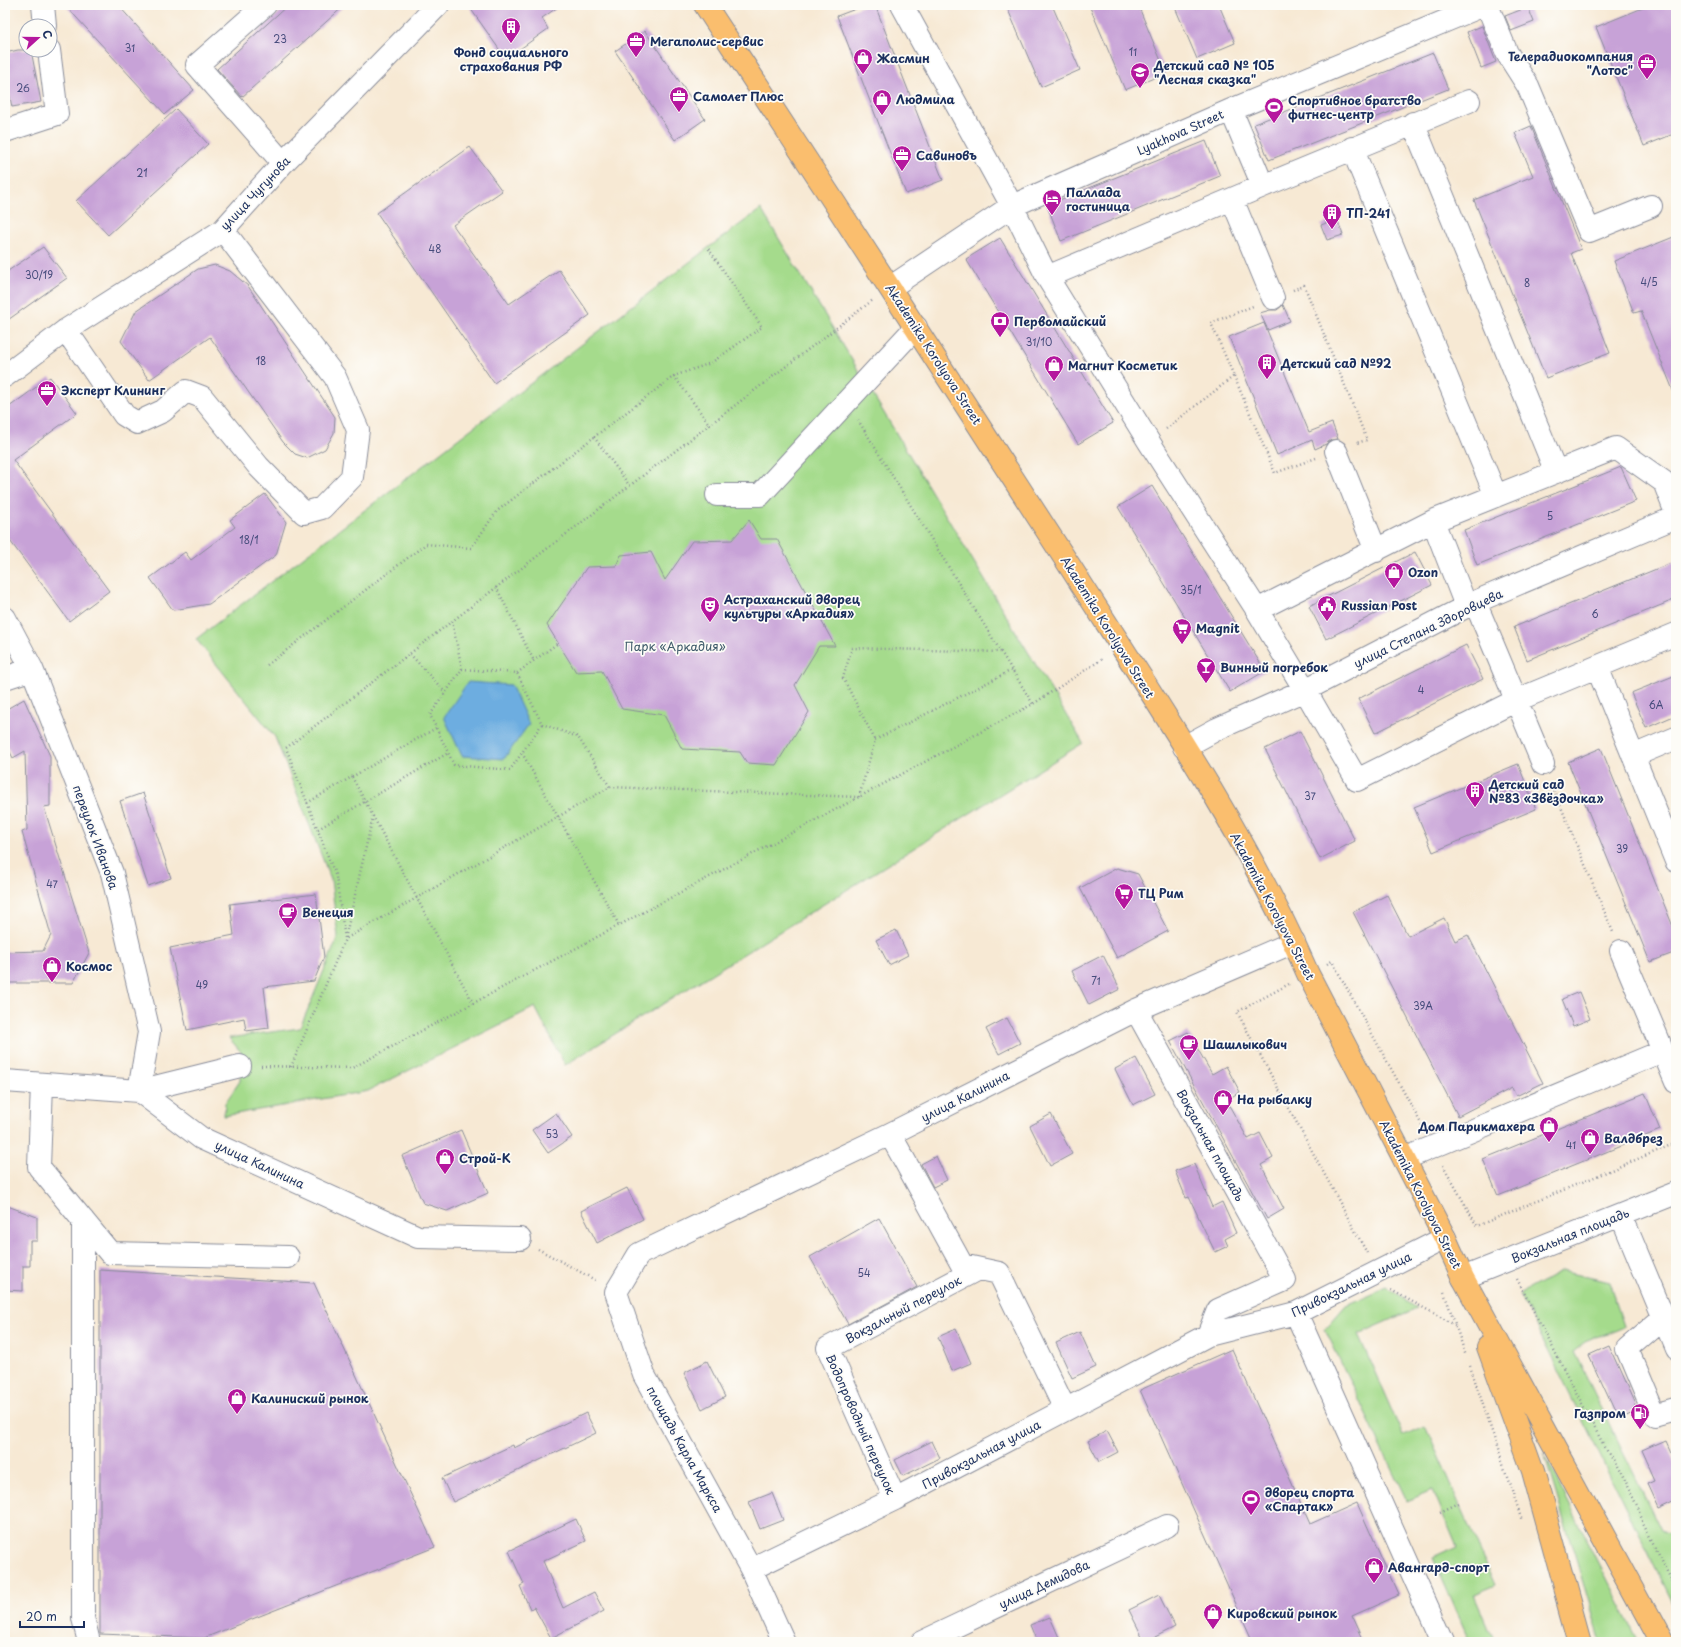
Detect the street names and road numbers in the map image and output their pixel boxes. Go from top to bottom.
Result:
street label: Lyakhova Street [1134,105,1226,159]
street label: улица Чугунова [216,152,294,234]
street label: Akademika Korolyova Street [882,280,986,428]
street label: Akademika Korolyova Street [1057,552,1159,702]
street label: улица Степана Здоровцева [1350,584,1506,672]
street label: переулок Иванова [69,782,123,892]
street label: Akademika Korolyova Street [1226,829,1320,983]
street label: улица Калинина [918,1066,1013,1126]
street label: Вокзальная площадь [1173,1086,1249,1204]
street label: Akademika Korolyova Street [1376,1117,1466,1271]
street label: улица Калинина [212,1135,308,1193]
street label: Вокзальная площадь [1508,1203,1632,1267]
street label: Привокзальная улица [1288,1247,1415,1321]
street label: Вокзальный переулок [842,1270,965,1347]
street label: Водопроводный переулок [822,1351,900,1498]
street label: площадь Карла Маркса [643,1383,728,1516]
street label: Привокзальная улица [919,1415,1044,1493]
street label: улица Демидова [996,1555,1093,1613]

